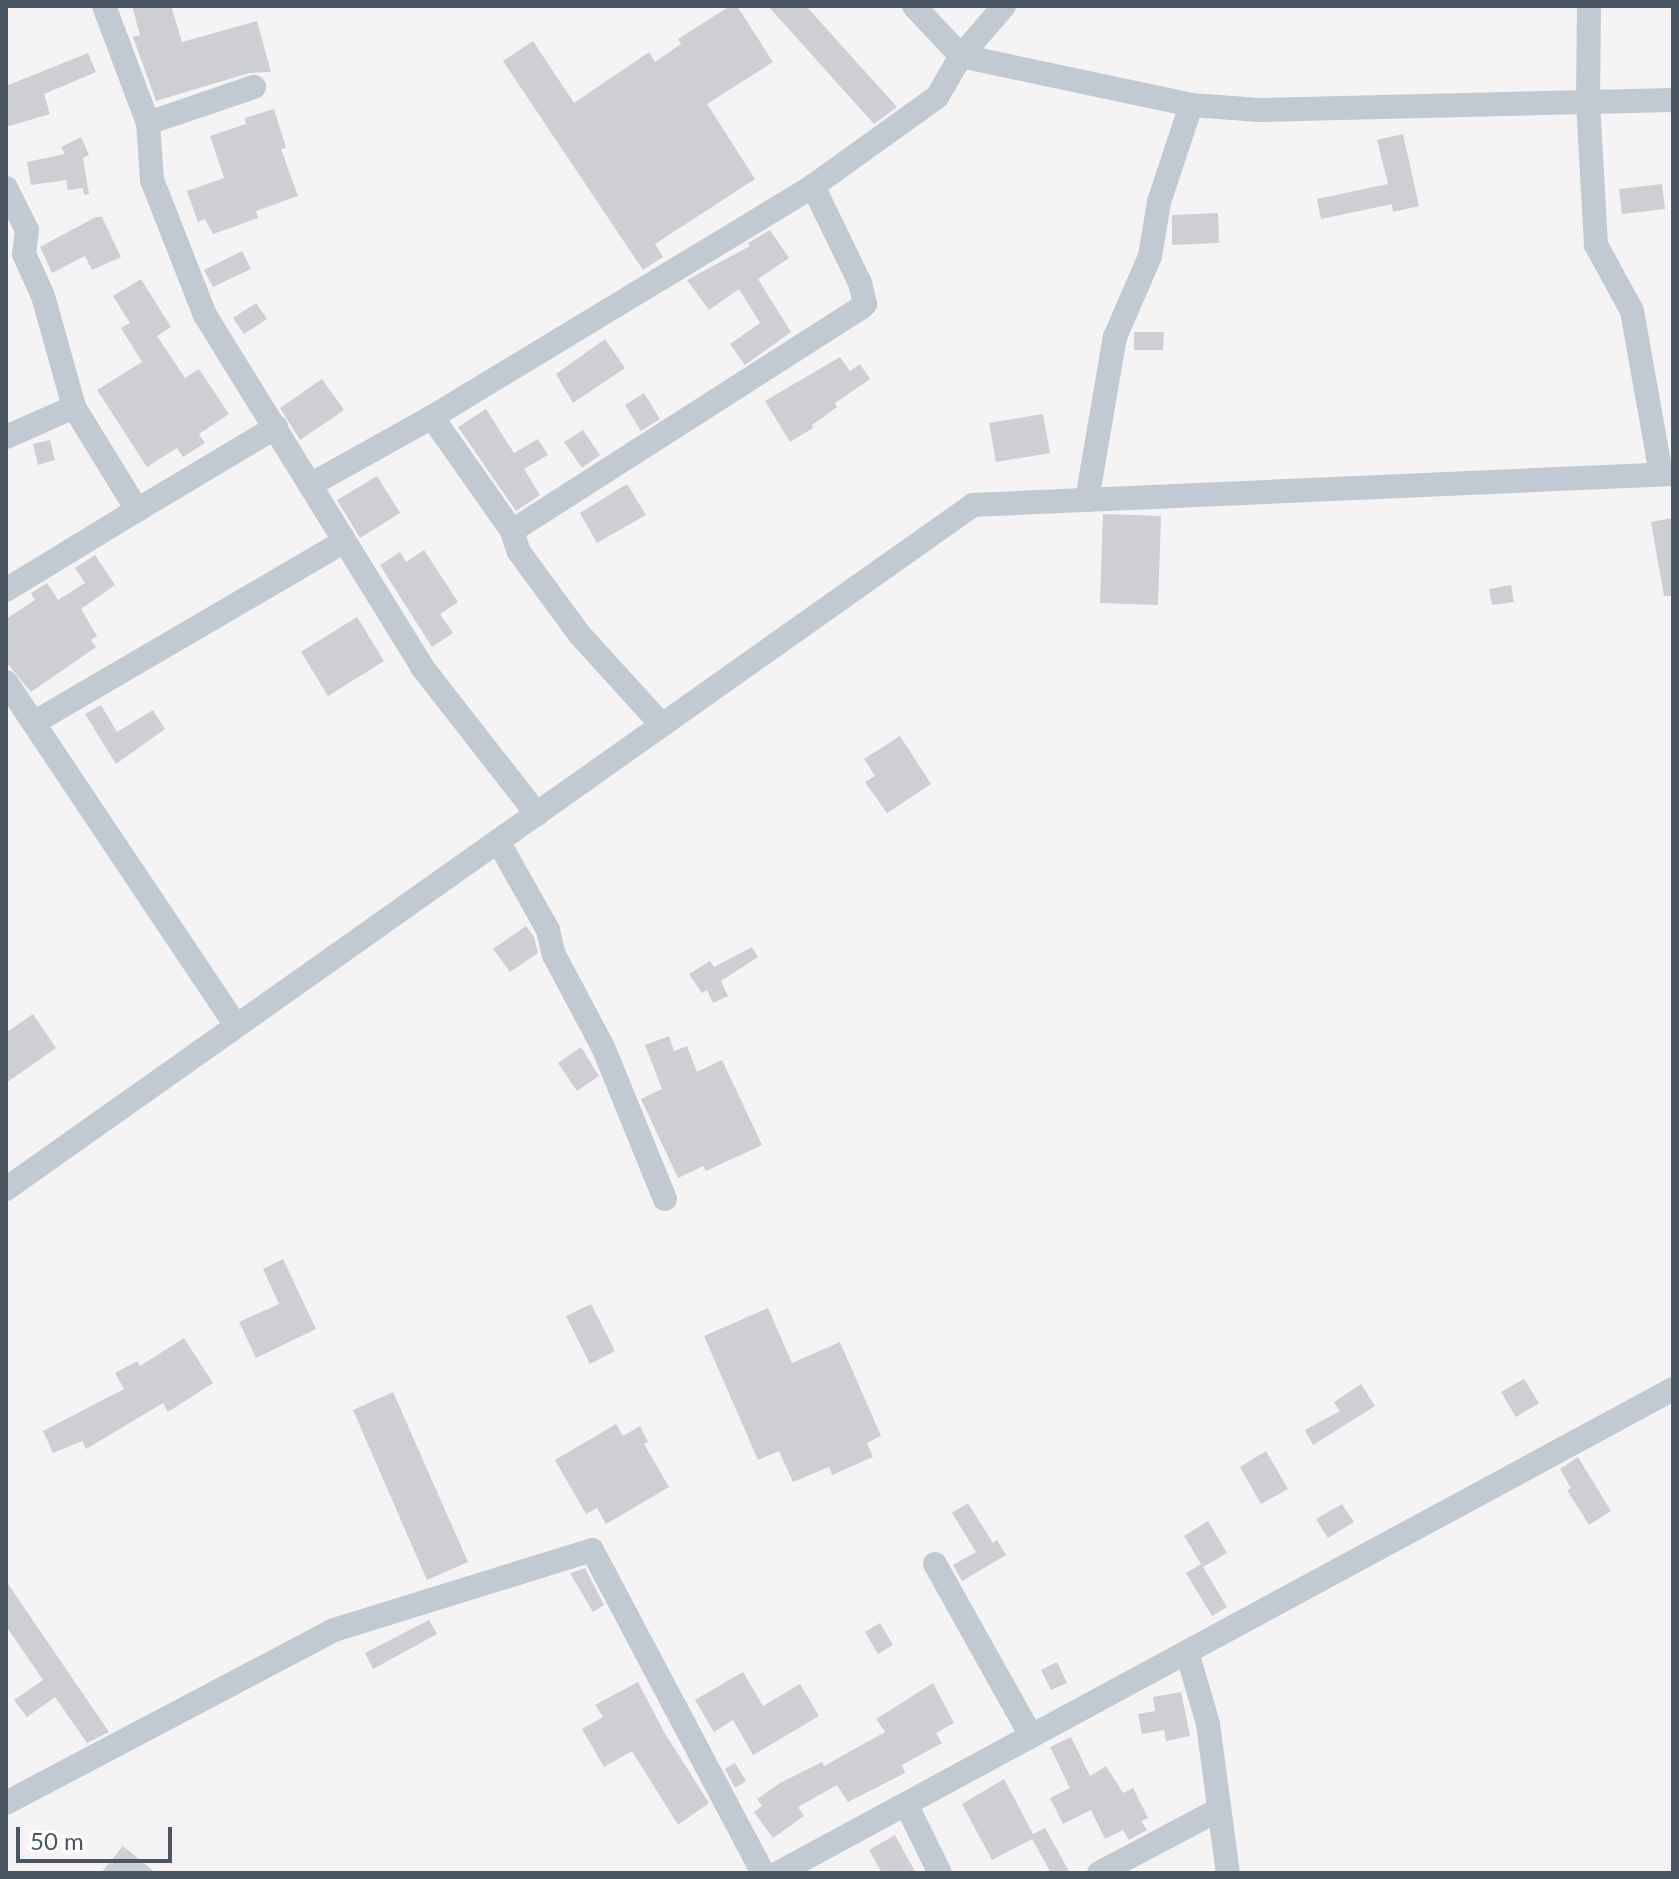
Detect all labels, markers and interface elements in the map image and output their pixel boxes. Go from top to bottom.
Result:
scale bar [20,1811,176,1861]
text: 50 m [30,1826,84,1855]

